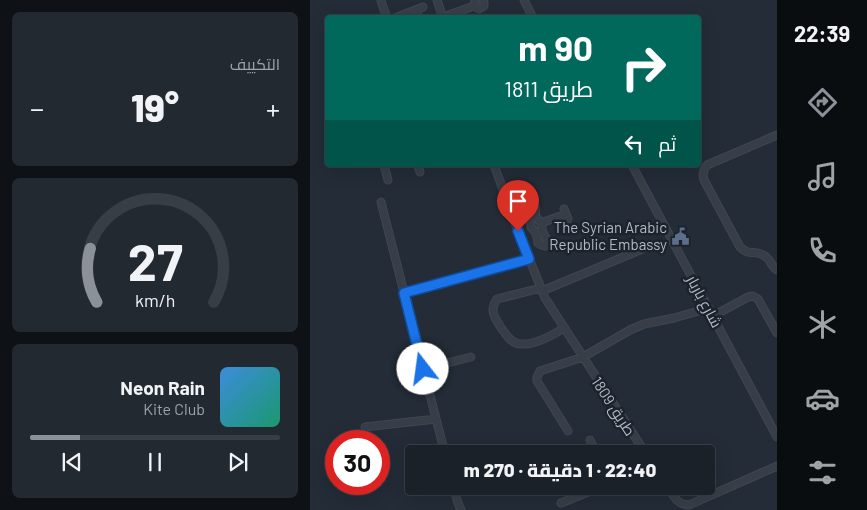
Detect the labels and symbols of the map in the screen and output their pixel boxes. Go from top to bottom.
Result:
pin [497,180,539,231]
place label: The Syrian Arabic Republic Embassy [549,218,667,253]
public building icon: The Syrian Arabic Republic Embassy [671,226,691,246]
street label: شارع باربار [681,271,726,332]
position arrow [396,342,448,394]
street label: طريق 1809 [587,373,640,440]
speed limit sign: 30 [325,430,390,495]

